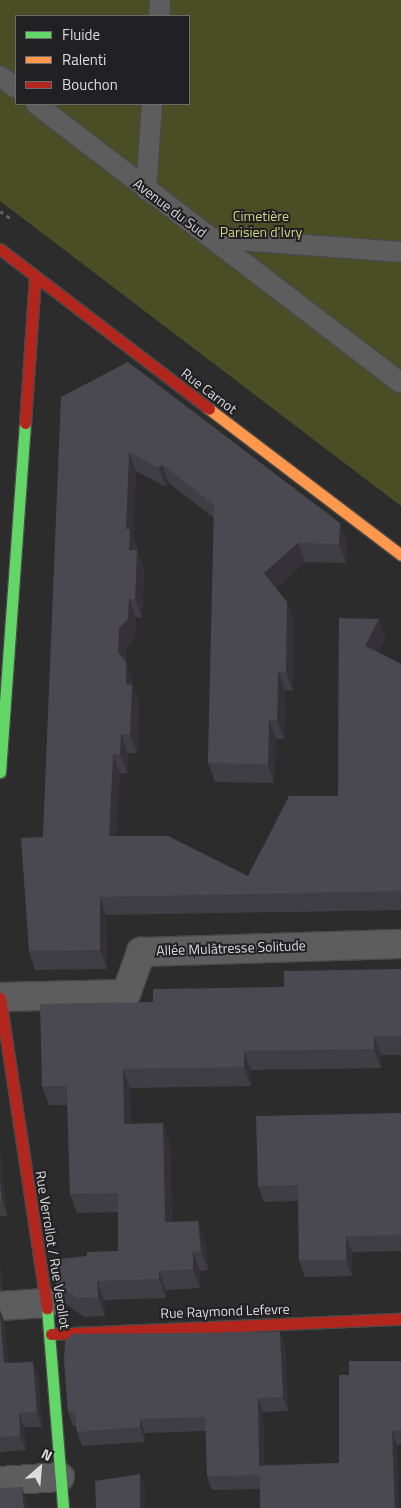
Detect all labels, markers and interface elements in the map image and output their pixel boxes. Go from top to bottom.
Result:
legend [15,15,190,105]
text: Fluide [62,23,100,46]
text: Ralenti [62,48,106,71]
text: Bouchon [62,73,118,96]
street label: Avenue du Sud [130,175,210,241]
park label: Cimetière Parisien d'Ivry [220,208,302,240]
street label: Rue Carnot [178,365,240,417]
street label: Allée Mulâtresse Solitude [156,937,306,959]
street label: Rue Verrollot / Rue Verollot [32,1170,74,1330]
street label: Rue Raymond Lefevre [160,1300,290,1322]
north arrow [15,1443,65,1493]
text: N [38,1443,56,1466]

